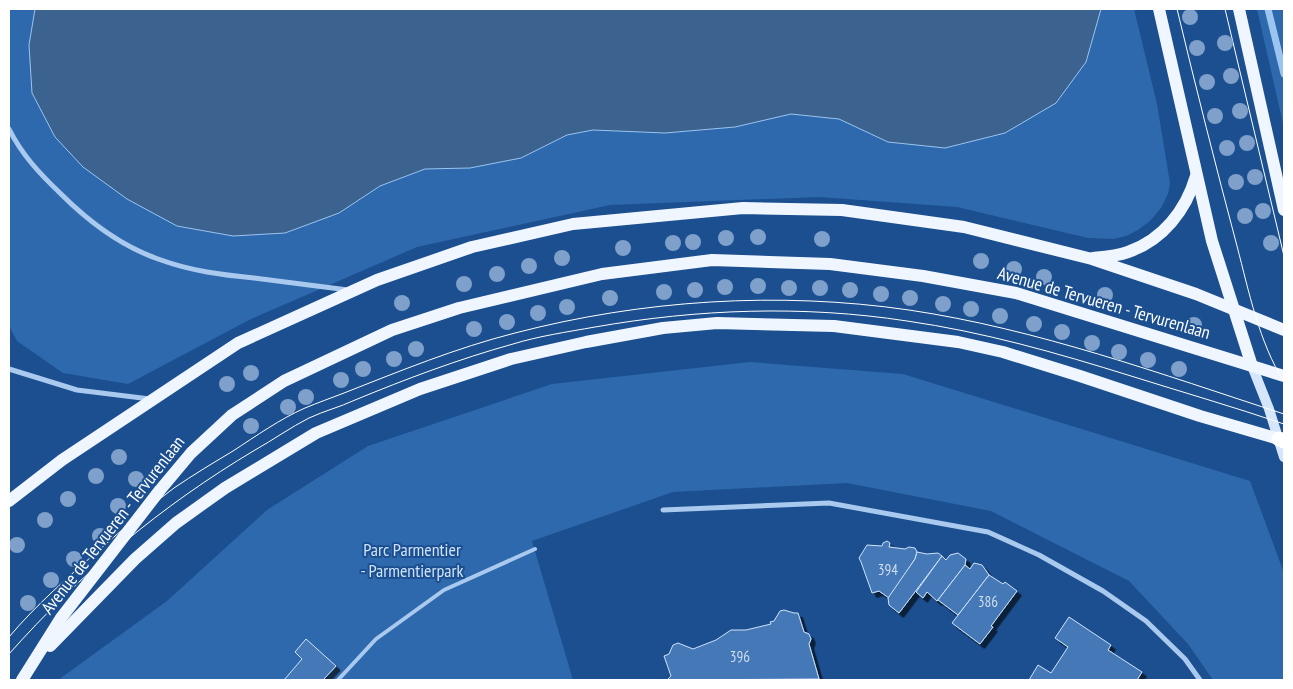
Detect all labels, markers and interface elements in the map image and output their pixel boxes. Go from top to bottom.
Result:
street label: Avenue de Tervueren - Tervurenlaan [995,261,1213,344]
street label: Avenue de Tervueren - Tervurenlaan [36,431,189,619]
park label: Parc Parmentier - Parmentierpark [361,538,463,582]
house number: 394 [878,560,898,579]
house number: 386 [978,592,998,611]
house number: 396 [730,647,750,666]

